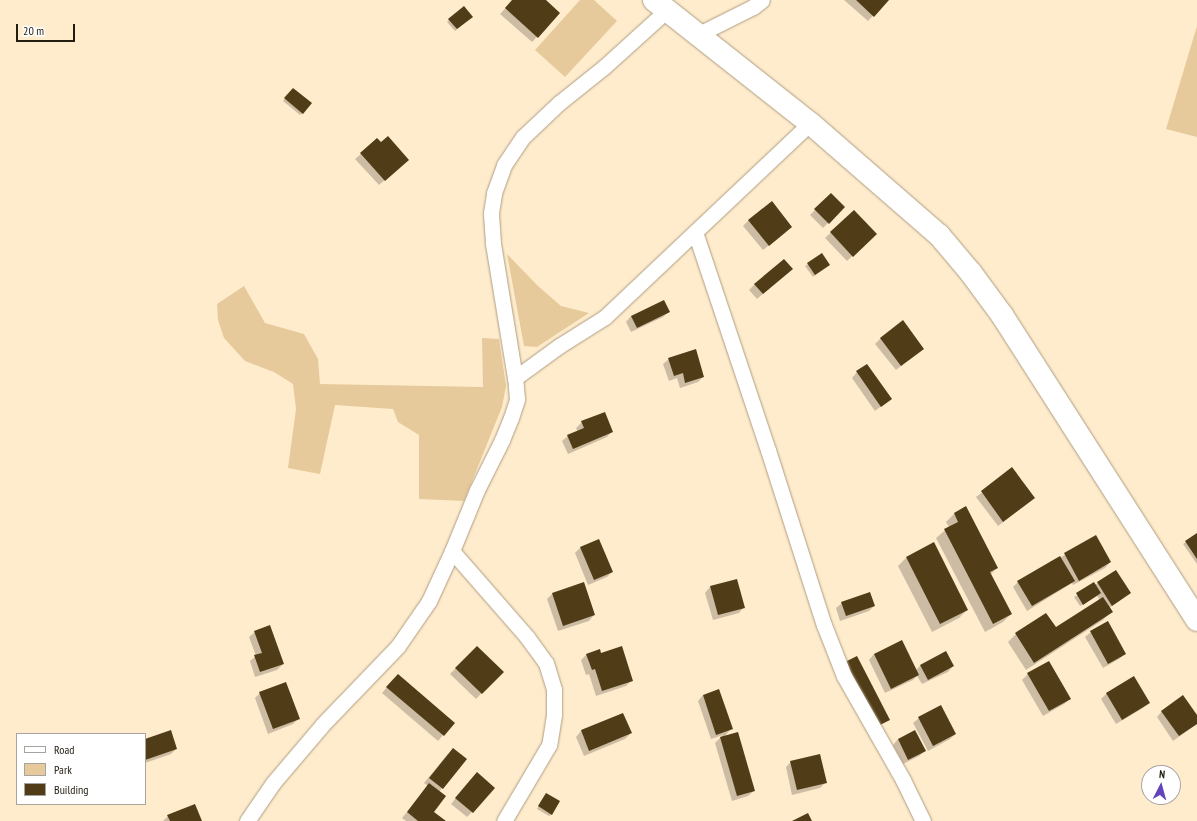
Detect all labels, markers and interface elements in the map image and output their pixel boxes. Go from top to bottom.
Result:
scale bar [18,16,77,42]
text: 20 m [23,23,44,38]
legend [16,733,146,805]
text: Road [54,742,74,757]
text: Park [54,762,72,777]
north arrow [1141,765,1181,805]
text: N [1158,767,1166,781]
text: Building [54,782,89,797]

